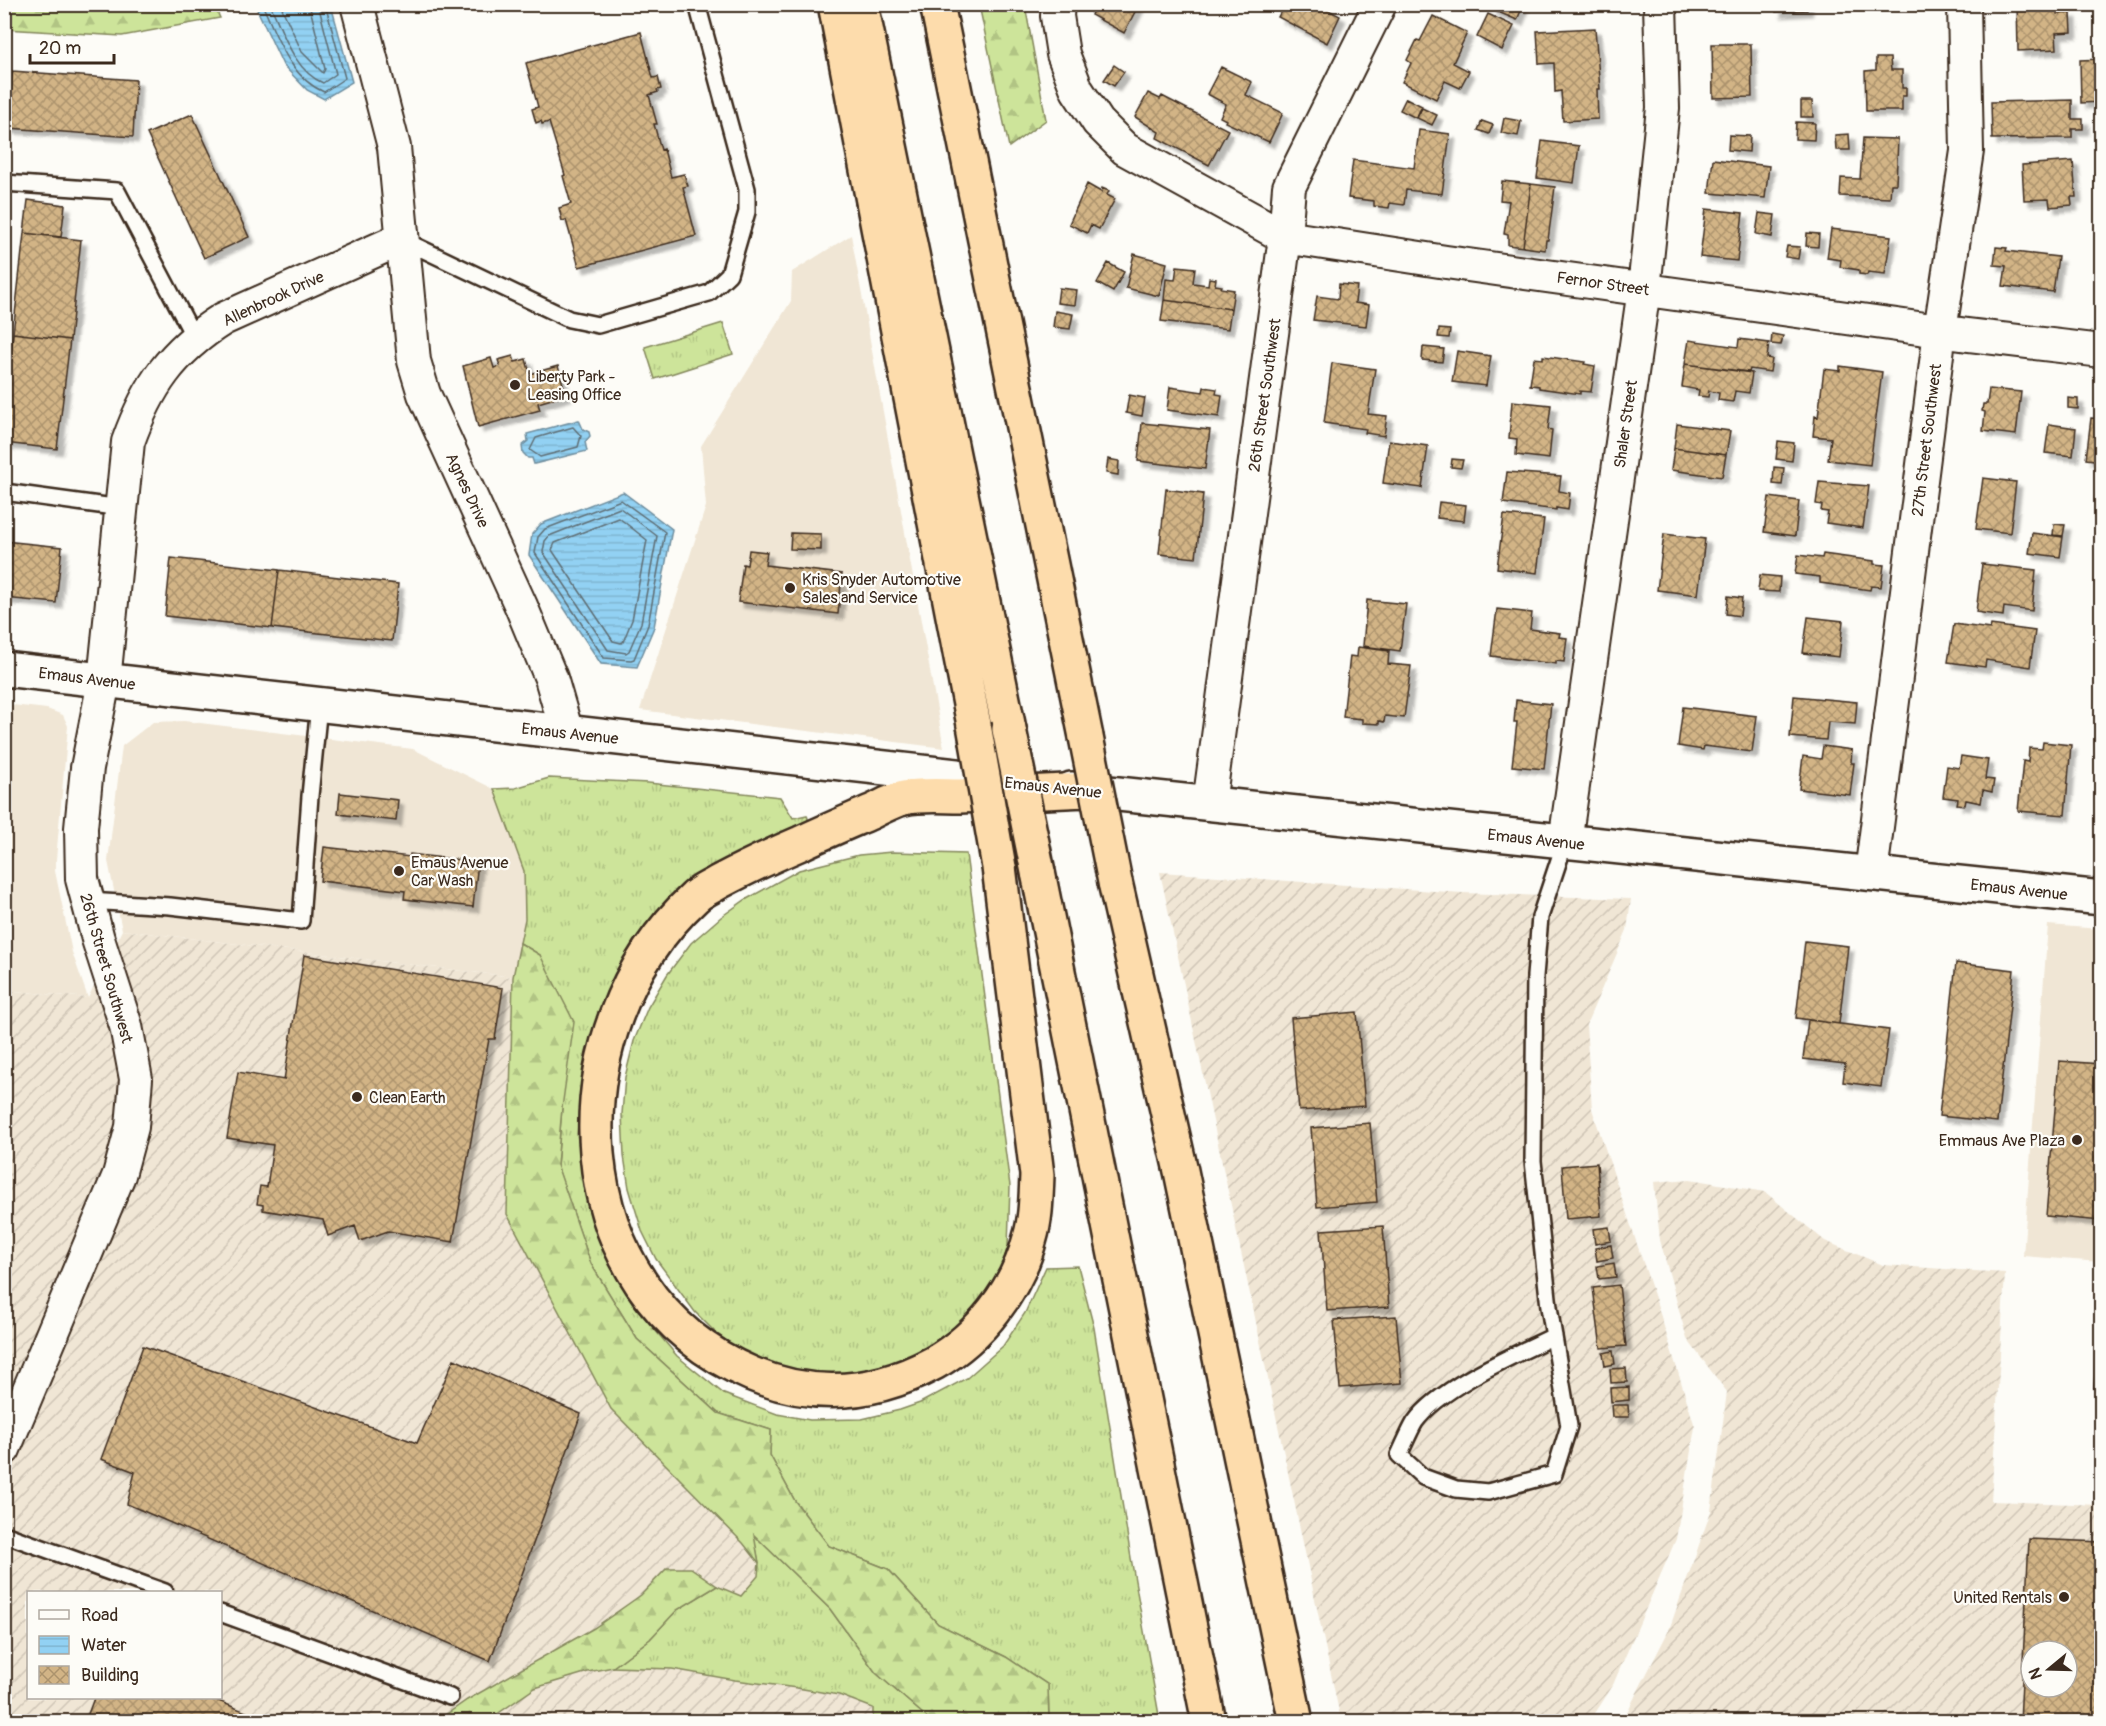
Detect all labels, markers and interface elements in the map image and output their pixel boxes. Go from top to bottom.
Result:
scale bar [30,27,114,65]
text: 20 m [39,37,81,60]
street label: Allenbrook Drive [220,267,327,331]
street label: Fernor Street [1555,268,1651,300]
street label: 26th Street Southwest [1244,317,1286,473]
street label: 27th Street Southwest [1908,362,1946,518]
place label: Liberty Park - Leasing Office [527,367,621,405]
marker: Liberty Park - Leasing Office [508,378,522,392]
street label: Shaler Street [1610,378,1642,469]
street label: Agnes Drive [441,450,493,531]
place label: Kris Snyder Automotive Sales and Service [802,570,961,608]
marker: Kris Snyder Automotive Sales and Service [783,581,797,595]
street label: Emaus Avenue [37,663,137,695]
street label: Emaus Avenue [520,719,620,749]
street label: Emaus Avenue [1003,773,1103,803]
street label: Emaus Avenue [1486,825,1586,855]
place label: Emaus Avenue Car Wash [411,853,509,891]
marker: Emaus Avenue Car Wash [392,864,406,878]
street label: Emaus Avenue [1969,875,2069,905]
street label: 26th Street Southwest [75,891,137,1046]
place label: Clean Earth [369,1088,445,1108]
marker: Clean Earth [350,1090,364,1104]
place label: Emmaus Ave Plaza [1939,1131,2065,1151]
marker: Emmaus Ave Plaza [2070,1133,2084,1147]
place label: United Rentals [1953,1588,2052,1608]
marker: United Rentals [2057,1590,2071,1604]
legend [27,1591,222,1699]
text: Road [81,1604,118,1627]
text: Water [81,1634,127,1657]
north arrow [2019,1639,2079,1699]
text: Building [81,1664,139,1687]
text: N [2024,1665,2047,1682]

